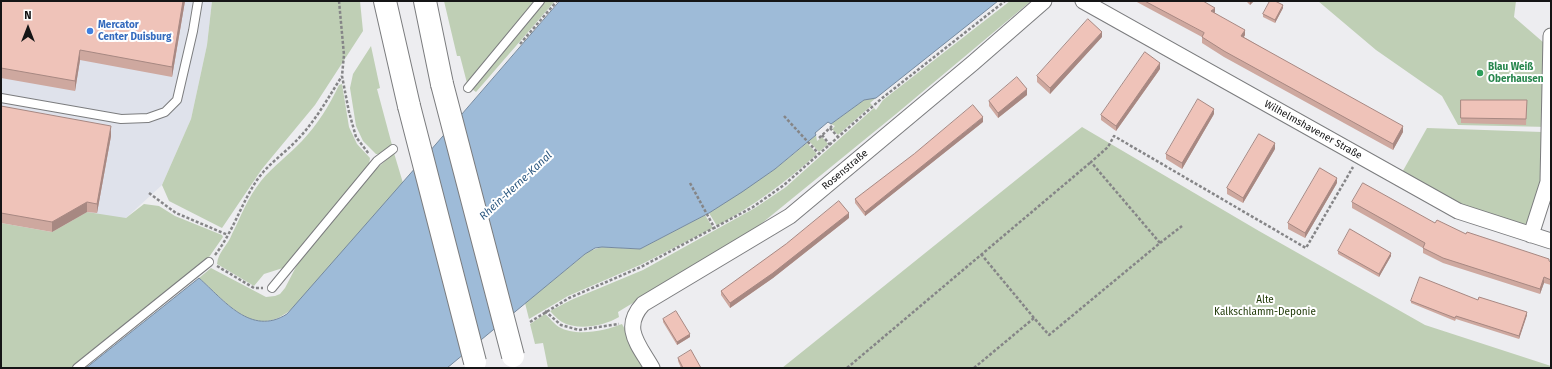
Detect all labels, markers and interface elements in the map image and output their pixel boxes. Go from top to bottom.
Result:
north arrow [8,8,48,48]
text: N [24,9,32,22]
place label: Mercator Center Duisburg [98,19,171,42]
marker: Mercator Center Duisburg [85,26,95,36]
place label: Blau Weiß Oberhausen [1488,61,1543,84]
marker: Blau Weiß Oberhausen [1475,68,1485,78]
street label: Wilhelmshavener Straße [1262,98,1364,162]
street label: Rosenstraße [820,147,870,193]
water label: Rhein-Herne-Kanal [477,149,555,223]
park label: Alte Kalkschlamm-Deponie [1214,294,1316,318]

